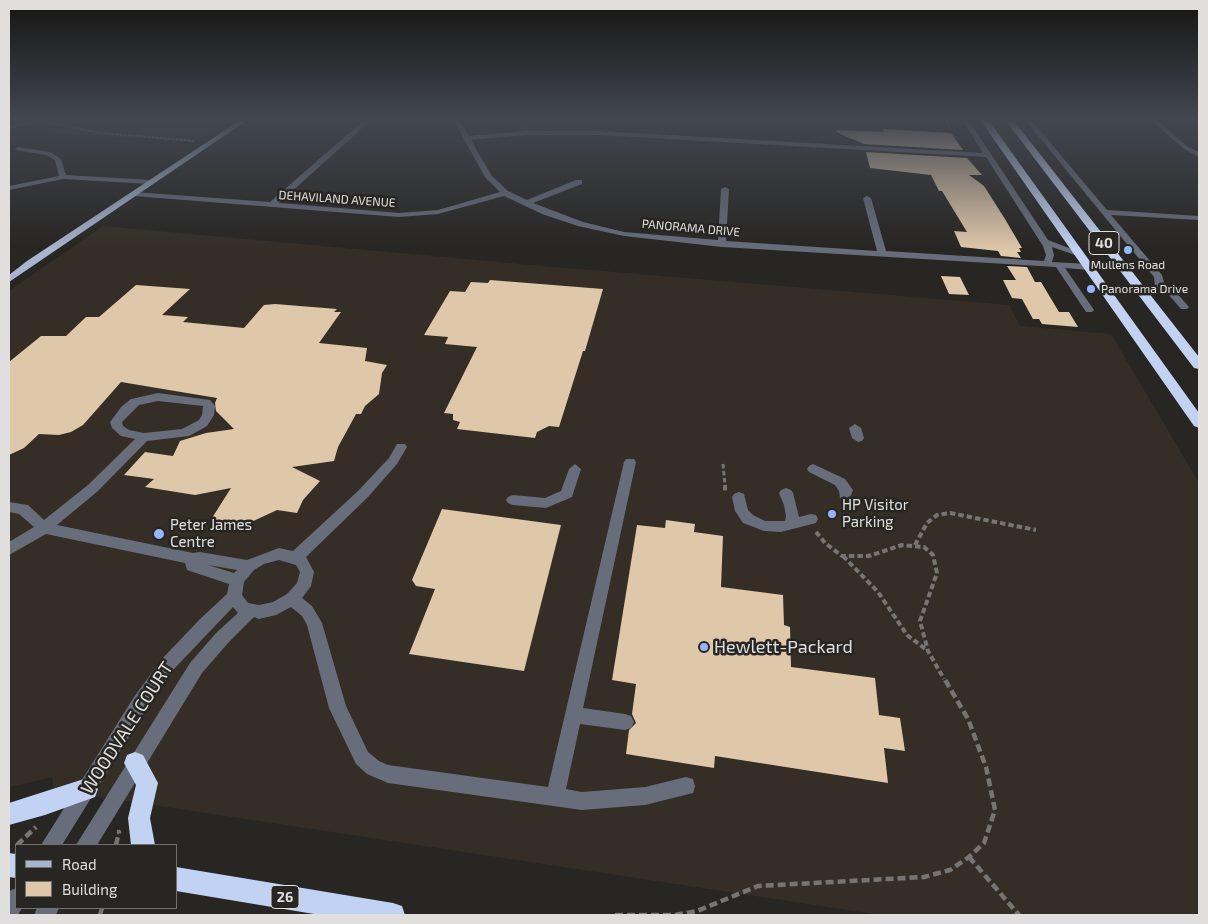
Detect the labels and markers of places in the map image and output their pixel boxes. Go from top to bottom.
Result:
marker: Mullens Road [1122,244,1134,256]
place label: Mullens Road [1091,258,1165,272]
place label: Panorama Drive [1101,282,1188,296]
marker: Panorama Drive [1085,283,1097,295]
place label: HP Visitor Parking [842,496,909,531]
marker: HP Visitor Parking [826,508,838,520]
place label: Peter James Centre [170,516,252,551]
marker: Peter James Centre [152,527,166,541]
place label: Hewlett-Packard [714,636,853,658]
marker: Hewlett-Packard [698,641,710,653]

